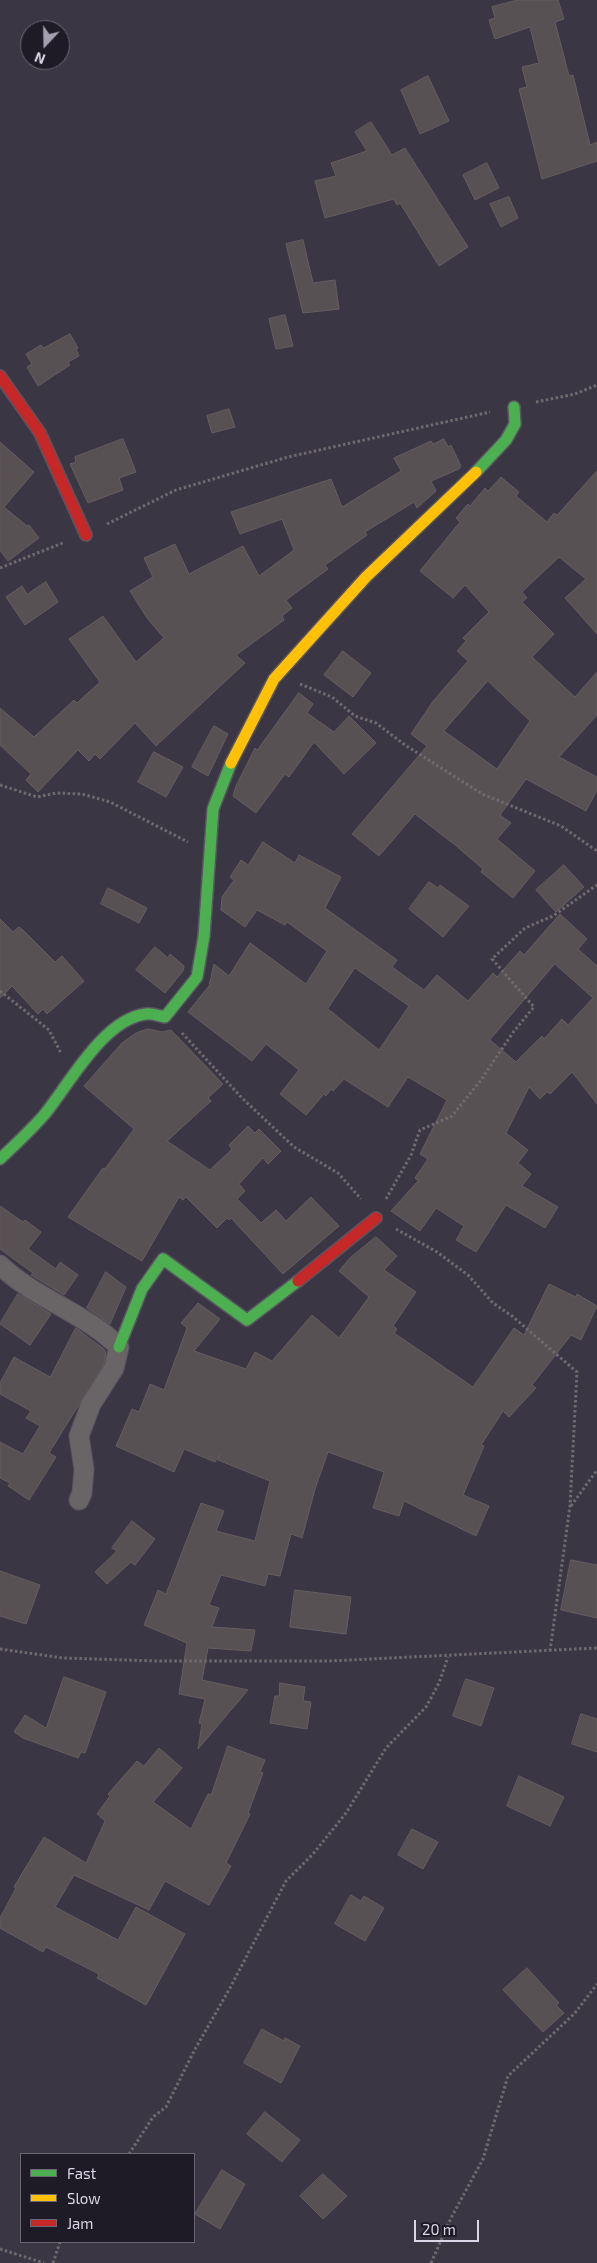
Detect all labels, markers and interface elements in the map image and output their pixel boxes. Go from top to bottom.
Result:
north arrow [20,20,70,70]
text: N [32,49,48,68]
legend [20,2153,195,2243]
text: Fast [67,2164,96,2182]
text: Slow [67,2189,101,2207]
scale bar [417,2210,482,2242]
text: Jam [67,2214,93,2232]
text: 20 m [422,2220,456,2238]

